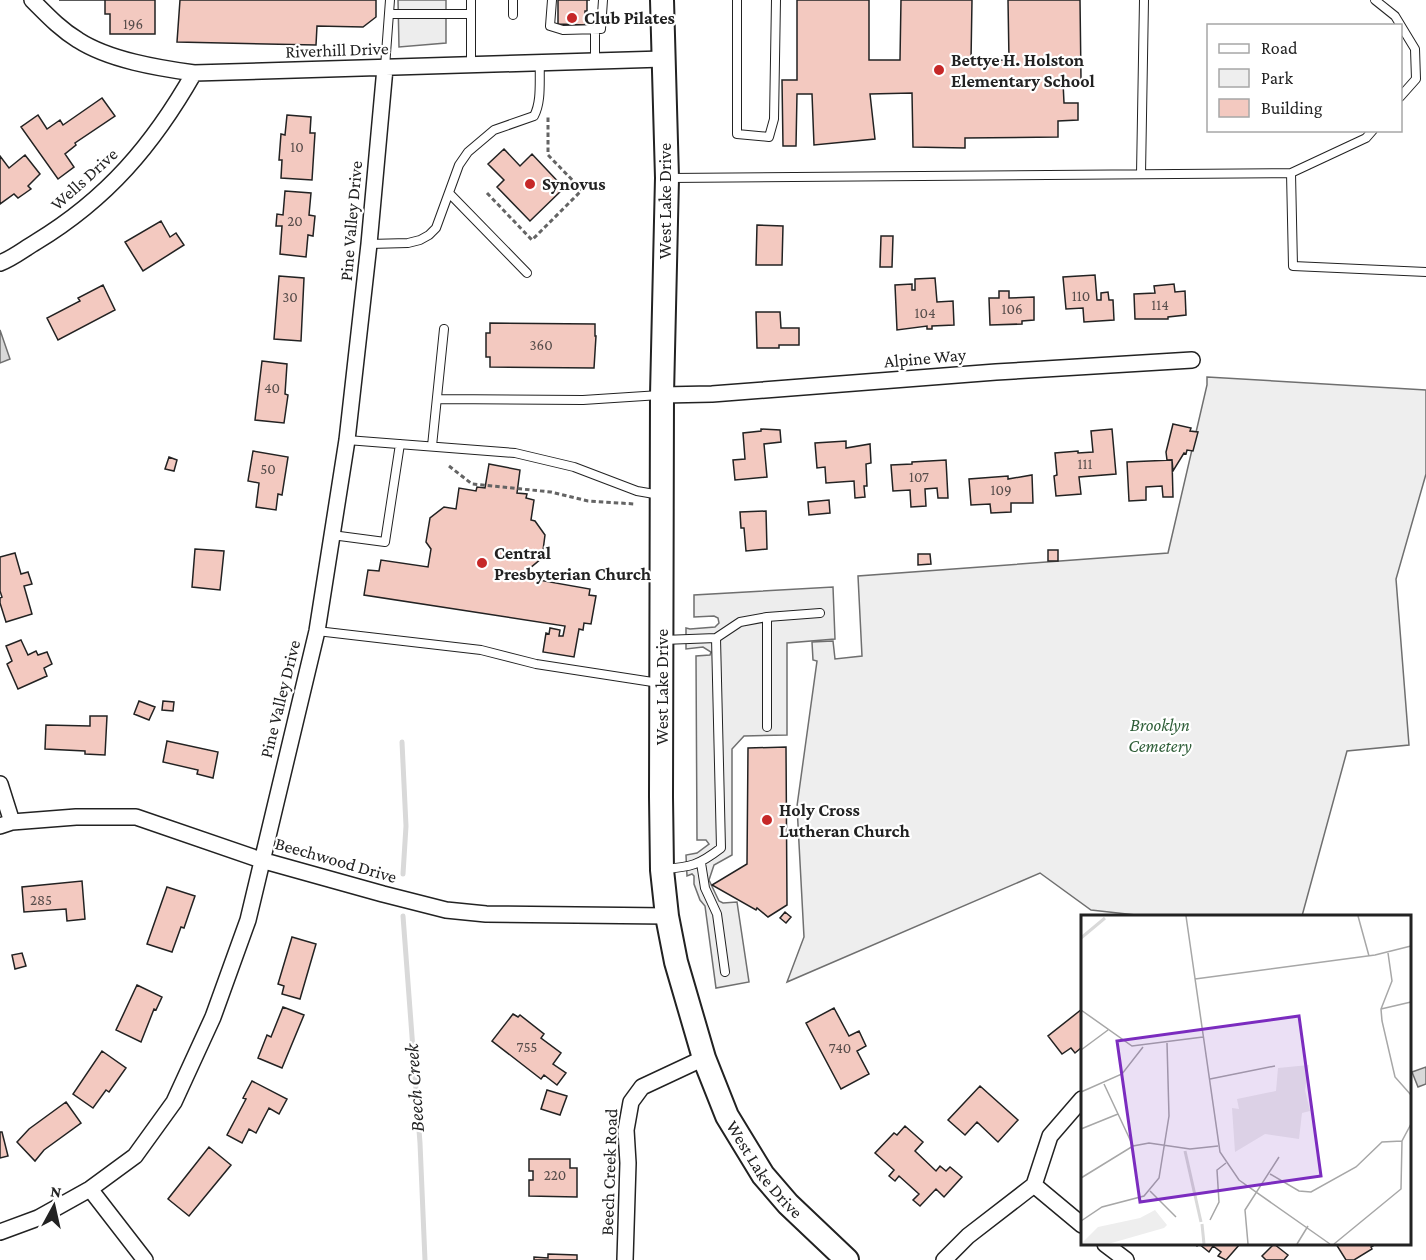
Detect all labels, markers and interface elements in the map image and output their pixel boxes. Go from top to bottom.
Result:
place label: Club Pilates [584,8,675,28]
marker: Club Pilates [565,11,579,25]
house number: 196 [123,16,143,32]
legend [1207,24,1402,132]
street label: Riverhill Drive [285,38,389,62]
text: Road [1261,38,1298,58]
place label: Bettye H. Holston Elementary School [951,50,1095,91]
marker: Bettye H. Holston Elementary School [932,63,946,77]
text: Park [1261,68,1293,88]
text: Building [1261,98,1323,118]
house number: 10 [290,139,304,155]
street label: West Lake Drive [655,143,675,259]
street label: Wells Drive [47,144,121,214]
street label: Pine Valley Drive [336,160,366,282]
place label: Synovus [542,174,606,194]
marker: Synovus [523,177,537,191]
house number: 20 [287,213,303,229]
house number: 110 [1072,288,1090,304]
house number: 30 [282,289,298,305]
house number: 114 [1151,297,1169,313]
house number: 106 [1001,301,1023,317]
house number: 104 [914,305,936,321]
house number: 360 [529,337,553,353]
street label: Alpine Way [883,344,968,372]
house number: 40 [264,380,280,396]
house number: 111 [1078,456,1092,472]
house number: 50 [260,461,276,477]
house number: 107 [909,469,929,485]
house number: 109 [990,482,1012,498]
place label: Central Presbyterian Church [494,543,652,584]
marker: Central Presbyterian Church [475,556,489,570]
street label: West Lake Drive [652,629,672,745]
street label: Pine Valley Drive [256,638,304,760]
park label: Brooklyn Cemetery [1128,715,1192,756]
place label: Holy Cross Lutheran Church [779,800,911,841]
marker: Holy Cross Lutheran Church [760,813,774,827]
street label: Beechwood Drive [273,833,399,887]
house number: 285 [30,892,52,908]
inset map [1081,915,1411,1245]
house number: 755 [517,1039,537,1055]
house number: 740 [829,1040,851,1056]
water label: Beech Creek [400,1042,428,1133]
street label: Beech Creek Road [597,1108,621,1236]
street label: West Lake Drive [722,1117,807,1222]
house number: 220 [544,1167,566,1183]
north arrow [24,1176,84,1236]
text: N [49,1182,63,1201]

